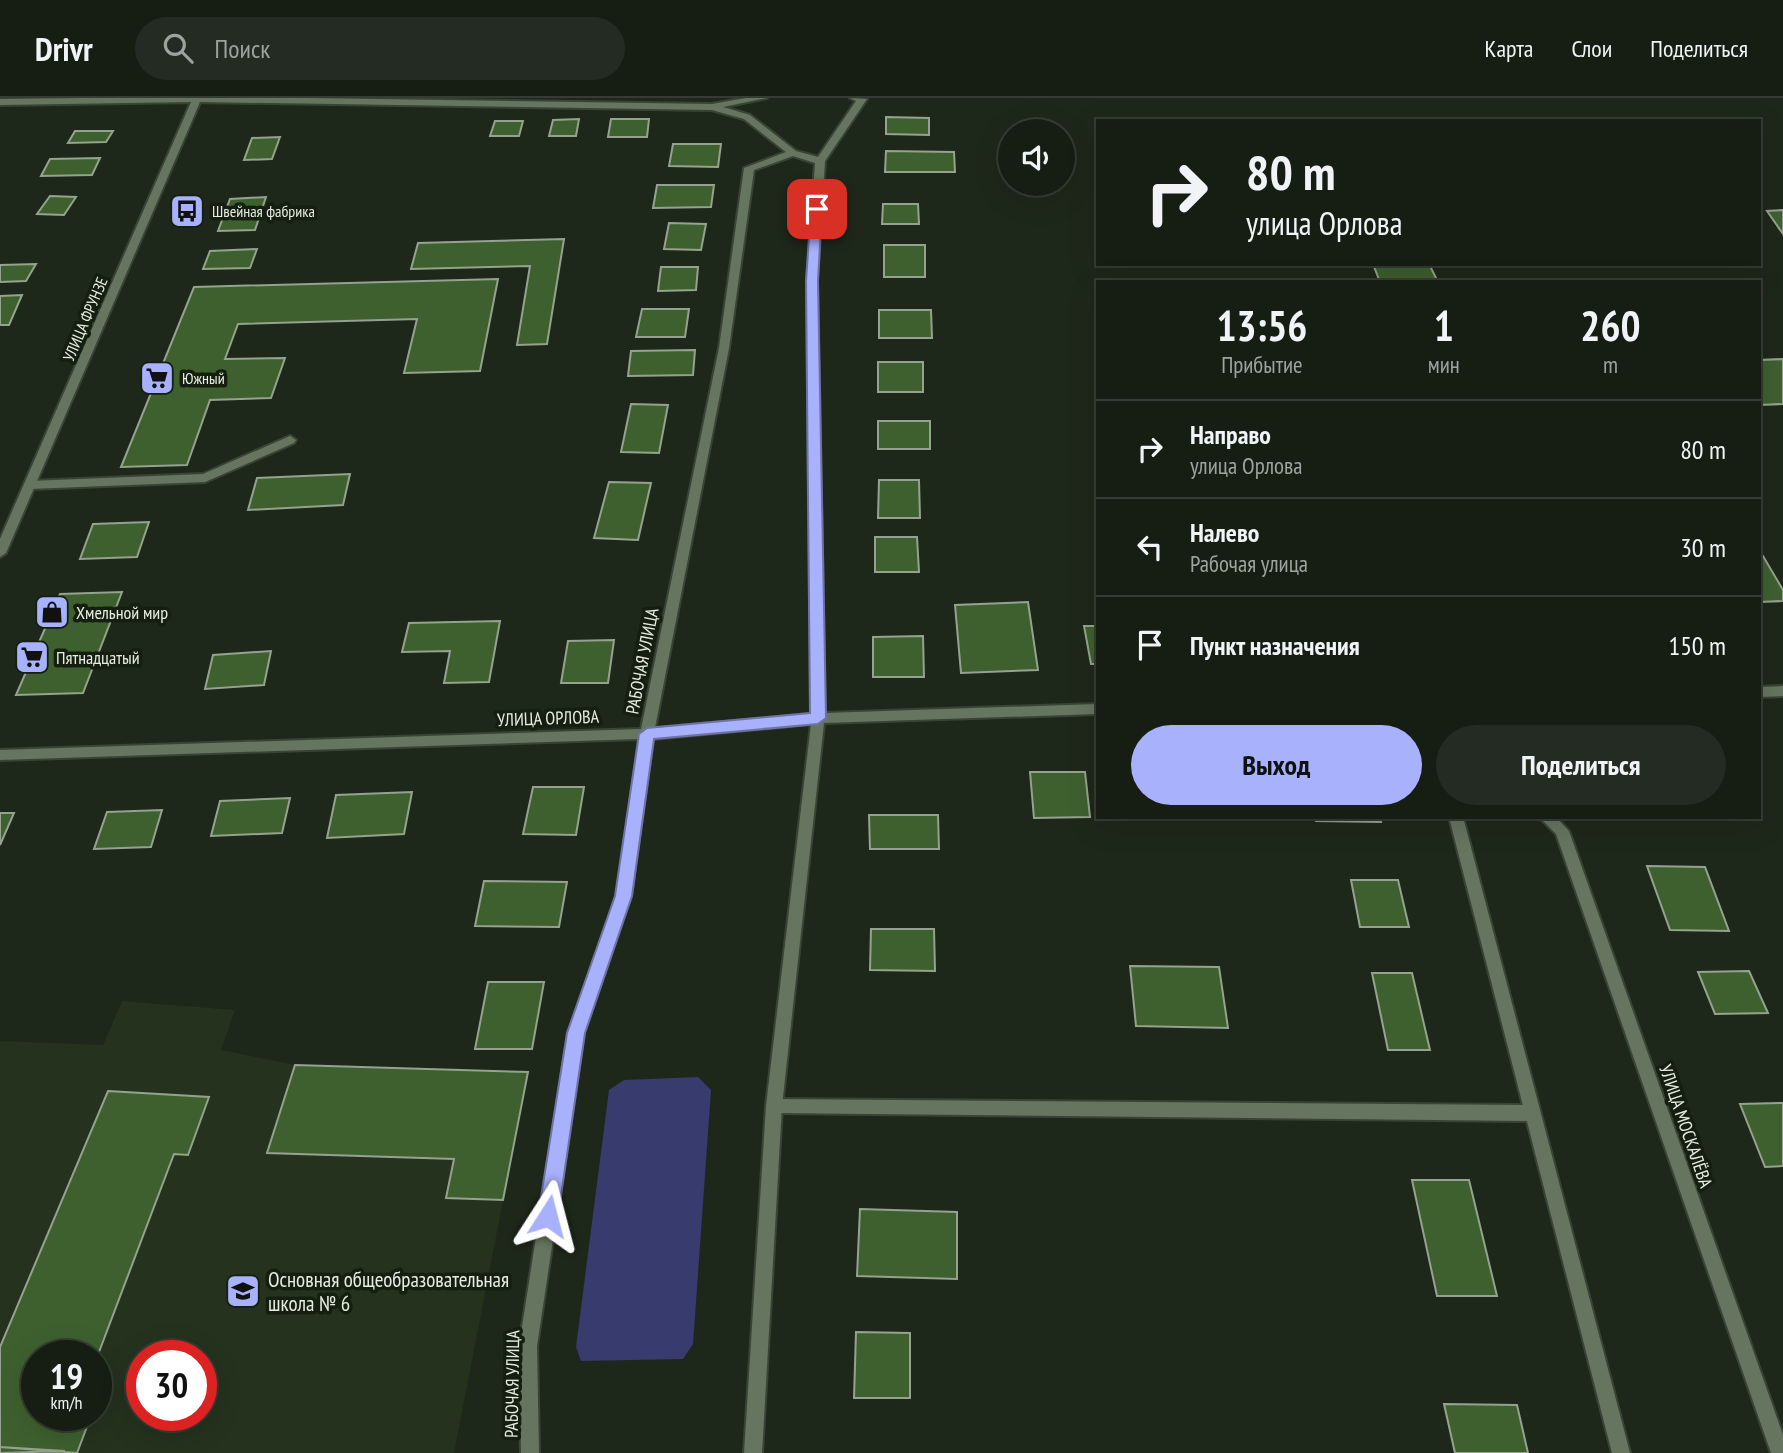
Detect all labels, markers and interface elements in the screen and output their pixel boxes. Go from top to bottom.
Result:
search box [135,17,625,80]
text: Drivr [35,27,93,70]
icon: search [159,29,197,67]
text: Поиск [215,32,270,65]
text: Карта [1485,33,1533,64]
text: Слои [1571,33,1612,64]
text: Поделиться [1650,33,1748,64]
map controls [998,119,1075,196]
button: sound [998,119,1075,196]
text: 80 m [1246,140,1335,204]
icon: right [1131,147,1222,238]
pin [787,179,847,239]
icon: arrive [798,190,836,228]
bus stop icon: Швейная фабрика [168,192,206,230]
place label: Швейная фабрика [212,201,315,221]
text: улица Орлова [1246,202,1402,244]
street label: УЛИЦА ФРУНЗЕ [58,274,112,364]
text: 13:56 [1216,298,1307,353]
text: 1 [1434,298,1454,353]
text: 260 [1580,298,1641,353]
text: Прибытие [1221,350,1303,379]
text: мин [1428,350,1460,379]
text: m [1603,350,1618,379]
supermarket icon: Южный [138,359,176,397]
place label: Южный [182,368,225,388]
text: Направо [1190,418,1271,451]
icon: right [1131,430,1169,468]
text: 80 m [1680,433,1726,466]
text: улица Орлова [1190,451,1302,480]
text: Налево [1190,516,1259,549]
icon: left [1131,528,1169,566]
text: 30 m [1680,531,1726,564]
text: Рабочая улица [1190,549,1308,578]
shop icon: Хмельной мир [33,593,71,631]
place label: Хмельной мир [76,601,168,624]
street label: РАБОЧАЯ УЛИЦА [620,605,664,716]
icon: arrive [1131,626,1169,664]
text: Пункт назначения [1190,629,1360,662]
text: 150 m [1668,629,1726,662]
supermarket icon: Пятнадцатый [13,638,51,676]
place label: Пятнадцатый [56,646,140,669]
street label: УЛИЦА ОРЛОВА [497,705,600,731]
button: Выход [1131,725,1422,805]
button: Поделиться [1436,725,1726,805]
street label: УЛИЦА МОСКАЛЁВА [1654,1061,1718,1191]
position arrow [511,1179,585,1253]
place label: Основная общеобразовательная школа № 6 [268,1266,509,1317]
school or university icon: Основная общеобразовательная школа № 6 [224,1272,262,1310]
street label: РАБОЧАЯ УЛИЦА [500,1329,524,1438]
speed limit sign: 30 [126,1340,217,1431]
text: 19 [50,1353,83,1399]
text: km/h [51,1391,82,1414]

